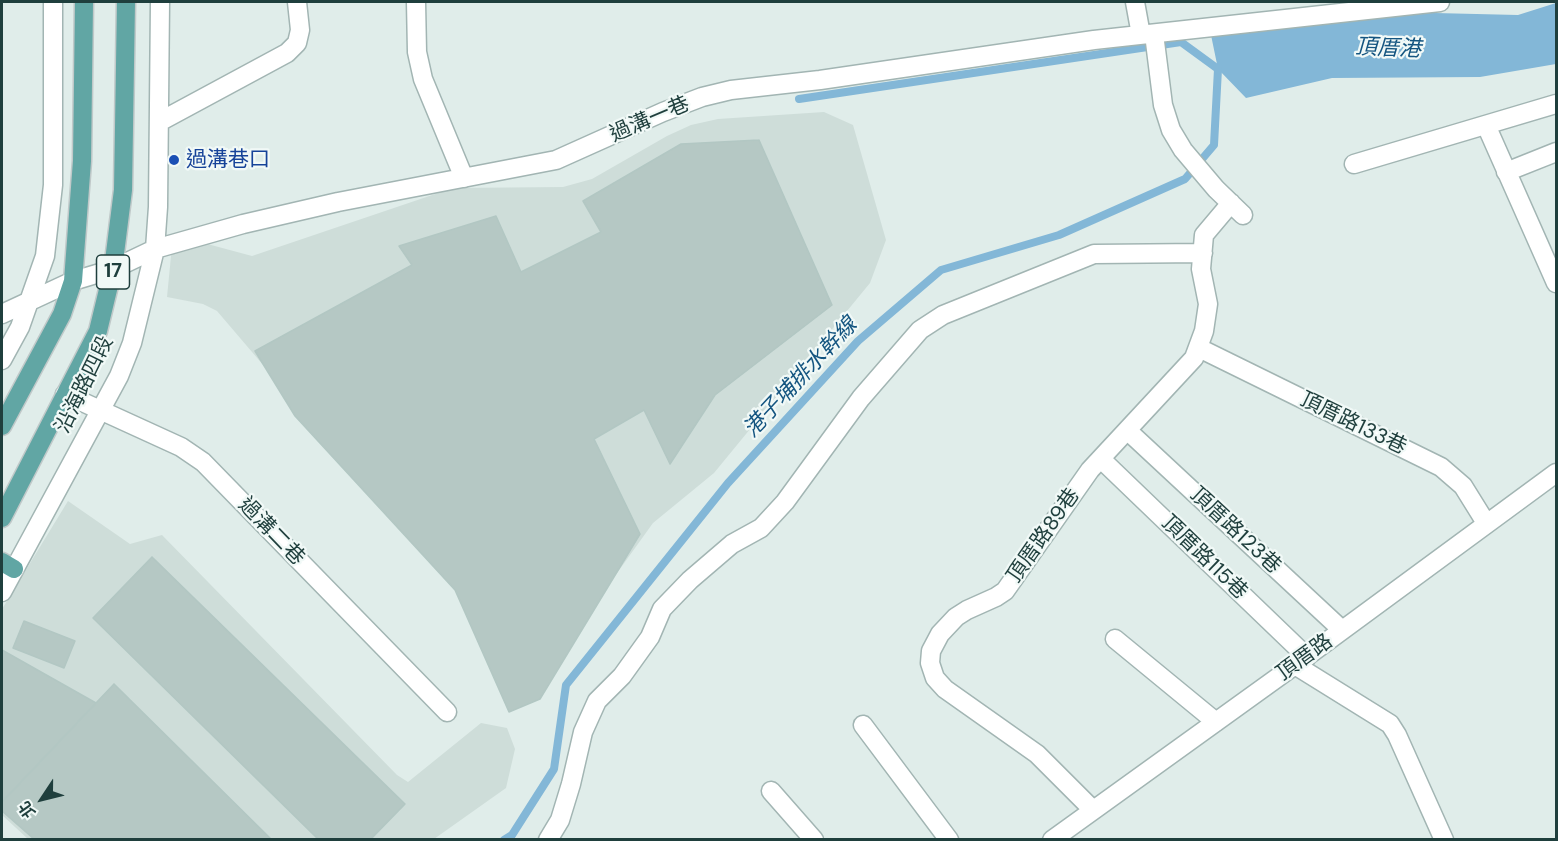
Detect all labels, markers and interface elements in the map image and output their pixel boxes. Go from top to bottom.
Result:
water label: 頂厝港 [1355,35,1421,63]
street label: 過溝一巷 [606,92,694,148]
place label: 過溝巷口 [186,147,270,173]
marker: 過溝巷口 [167,153,181,167]
road number: 17 [96,255,130,289]
water label: 港子埔排水幹線 [739,313,863,443]
street label: 沿海路四段 [51,332,119,438]
street label: 頂厝路133巷 [1296,387,1410,461]
street label: 頂厝路123巷 [1184,483,1286,579]
street label: 頂厝路89巷 [1002,484,1086,588]
street label: 過溝二巷 [233,493,309,571]
street label: 頂厝路115巷 [1156,511,1252,605]
street label: 頂厝路 [1272,629,1338,687]
north arrow [12,769,72,829]
text: 北 [14,797,40,822]

